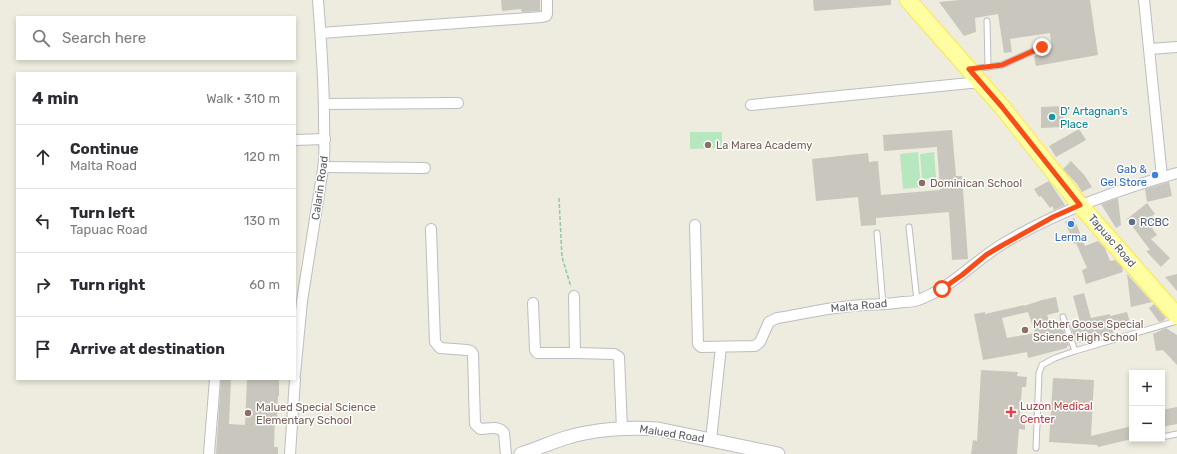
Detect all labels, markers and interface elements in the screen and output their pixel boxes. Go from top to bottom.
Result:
search box [16,16,296,60]
icon: search [30,27,52,49]
text: Search here [62,29,146,47]
route end [1033,38,1051,56]
text: 4 min [32,88,79,108]
text: Walk · 310 m [206,91,280,106]
place label: D' Artagnan's Place [1060,105,1128,131]
marker: D' Artagnan's Place [1047,112,1057,122]
place label: La Marea Academy [716,139,812,152]
text: Continue [70,140,139,158]
marker: La Marea Academy [703,140,713,150]
icon: ahead [32,146,54,168]
text: 120 m [244,149,280,164]
street label: Calarin Road [309,155,331,221]
text: Malta Road [70,158,137,173]
place label: Gab & Gel Store [1100,163,1147,189]
marker: Gab & Gel Store [1150,170,1160,180]
place label: Dominican School [930,177,1022,190]
marker: Dominican School [917,178,927,188]
text: Turn left [70,204,135,222]
icon: left [32,210,54,232]
street label: Tapuac Road [1086,212,1138,270]
text: 130 m [244,213,280,228]
place label: RCBC [1140,216,1169,229]
marker: RCBC [1127,217,1137,227]
marker: Lerma [1066,219,1076,229]
text: Tapuac Road [70,222,147,237]
place label: Lerma [1055,231,1087,244]
icon: right [32,274,54,296]
text: Turn right [70,276,145,294]
text: 60 m [249,277,280,292]
route start [933,280,951,298]
street label: Malta Road [830,297,888,315]
place label: Mother Goose Special Science High School [1033,318,1143,344]
marker: Mother Goose Special Science High School [1020,325,1030,335]
icon: arrive [32,338,54,360]
text: Arrive at destination [70,340,225,358]
map controls [1129,370,1165,442]
button: + [1129,370,1165,406]
place label: Luzon Medical Center [1020,400,1093,426]
place label: Malued Special Science Elementary School [256,401,376,427]
marker: Luzon Medical Center [1005,406,1017,418]
button: − [1129,406,1165,442]
marker: Malued Special Science Elementary School [243,408,253,418]
street label: Malued Road [639,422,705,446]

